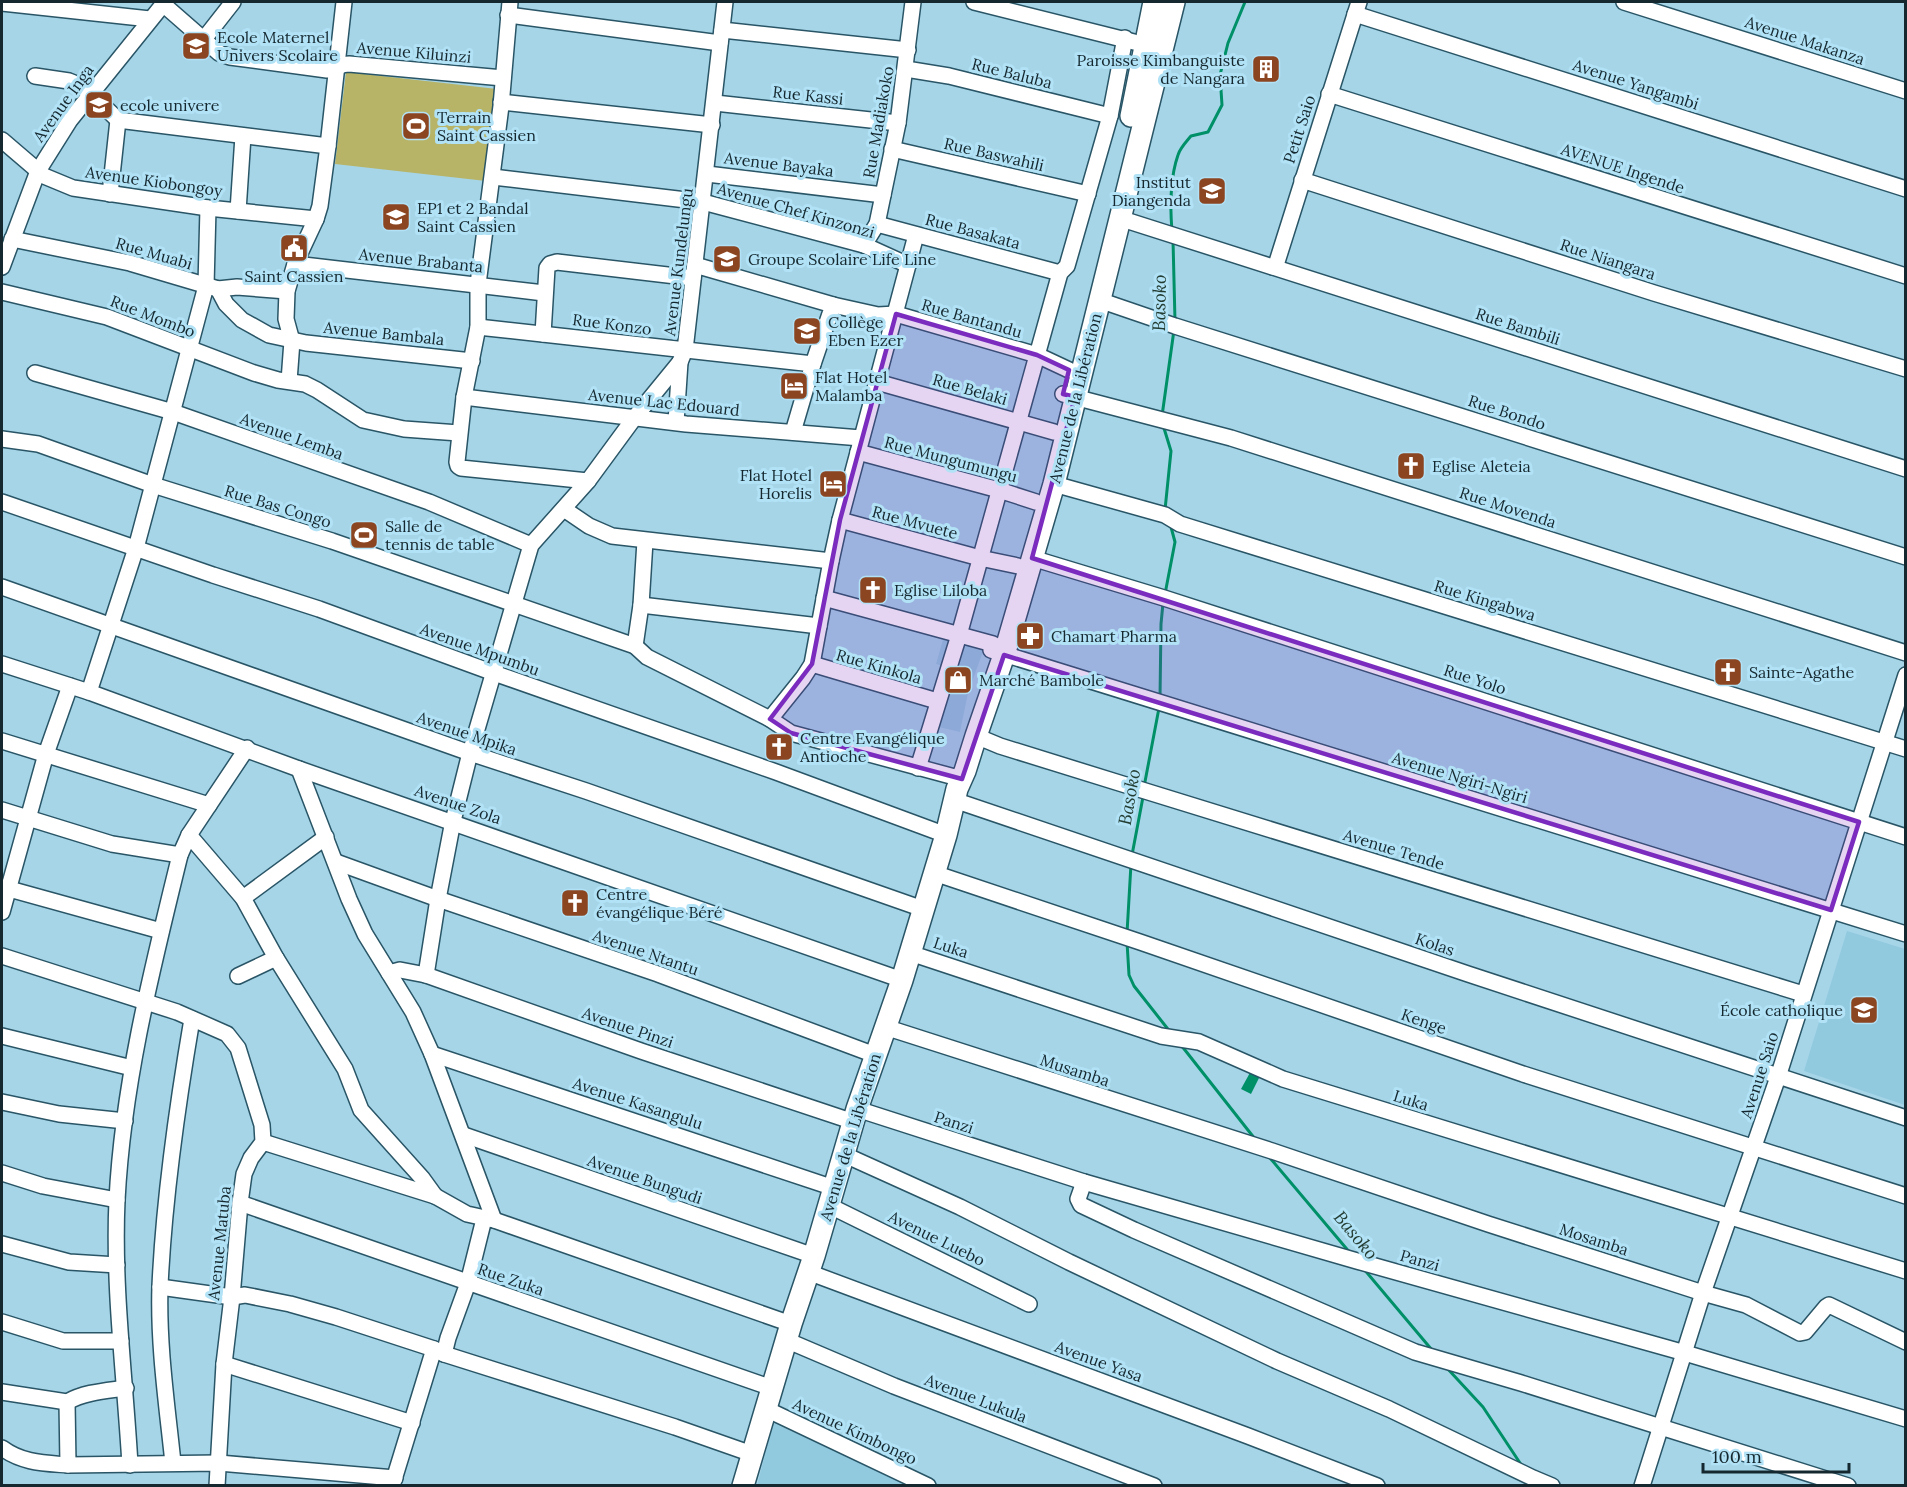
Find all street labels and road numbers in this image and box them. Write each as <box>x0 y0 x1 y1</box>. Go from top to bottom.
street label: Avenue Makanza <box>1742 11 1867 69</box>
street label: Avenue Kiluinzi <box>355 37 472 67</box>
street label: Rue Baluba <box>970 53 1054 93</box>
street label: Avenue Yangambi <box>1570 54 1701 114</box>
street label: Avenue Inga <box>28 60 98 146</box>
street label: Rue Madiakoko <box>858 64 898 180</box>
street label: Rue Kassi <box>772 81 844 109</box>
street label: Petit Saio <box>1279 92 1319 166</box>
street label: Rue Baswahili <box>942 133 1046 175</box>
street label: AVENUE Ingende <box>1558 138 1688 197</box>
street label: Avenue Bayaka <box>722 147 835 181</box>
street label: Avenue Kiobongoy <box>83 161 224 201</box>
street label: Avenue Chef Kinzonzi <box>714 178 877 242</box>
street label: Avenue Kundelungu <box>659 186 697 338</box>
street label: Rue Basakata <box>923 209 1023 253</box>
street label: Rue Muabi <box>113 233 195 273</box>
street label: Rue Niangara <box>1558 234 1658 284</box>
street label: Avenue Brabanta <box>357 243 484 276</box>
street label: Rue Mombo <box>108 291 198 341</box>
street label: Rue Bantandu <box>919 294 1025 342</box>
street label: Rue Bambili <box>1473 303 1563 349</box>
street label: Rue Konzo <box>571 309 653 339</box>
street label: Avenue de la Libération <box>1044 311 1106 486</box>
street label: Avenue Bambala <box>322 317 445 349</box>
street label: Rue Belaki <box>930 369 1010 409</box>
street label: Avenue Lac Edouard <box>586 384 741 420</box>
street label: Rue Bondo <box>1466 390 1548 434</box>
street label: Avenue Lemba <box>237 408 346 464</box>
street label: Rue Mungumungu <box>882 432 1020 486</box>
street label: Rue Bas Congo <box>222 480 334 532</box>
street label: Rue Movenda <box>1457 482 1559 532</box>
street label: Rue Mvuete <box>870 501 960 543</box>
street label: Rue Kingabwa <box>1432 575 1538 625</box>
street label: Avenue Mpumbu <box>417 618 543 680</box>
street label: Rue Kinkola <box>834 644 924 688</box>
street label: Rue Yolo <box>1441 660 1509 698</box>
street label: Avenue Mpika <box>414 706 519 759</box>
street label: Avenue Ngiri-Ngiri <box>1389 747 1530 807</box>
street label: Avenue Zola <box>411 780 504 828</box>
street label: Avenue Tende <box>1340 824 1447 874</box>
street label: Avenue Ntantu <box>590 924 702 980</box>
street label: Kolas <box>1413 928 1457 960</box>
street label: Luka <box>931 932 971 962</box>
street label: Avenue Pinzi <box>579 1002 676 1052</box>
street label: Kenge <box>1399 1004 1450 1038</box>
street label: Avenue Saio <box>1735 1029 1782 1122</box>
street label: Musamba <box>1038 1049 1112 1091</box>
street label: Avenue de la Libération <box>815 1050 885 1224</box>
street label: Avenue Kasangulu <box>570 1072 706 1134</box>
street label: Luka <box>1391 1085 1431 1115</box>
street label: Panzi <box>932 1106 976 1138</box>
street label: Avenue Bungudi <box>584 1150 705 1208</box>
street label: Avenue Matuba <box>203 1185 235 1302</box>
street label: Avenue Luebo <box>885 1206 988 1270</box>
street label: Mosamba <box>1557 1218 1631 1260</box>
street label: Panzi <box>1398 1245 1442 1275</box>
street label: Rue Zuka <box>475 1258 547 1300</box>
street label: Avenue Yasa <box>1052 1336 1146 1386</box>
street label: Avenue Lukula <box>921 1369 1030 1427</box>
street label: Avenue Kimbongo <box>789 1393 920 1469</box>

